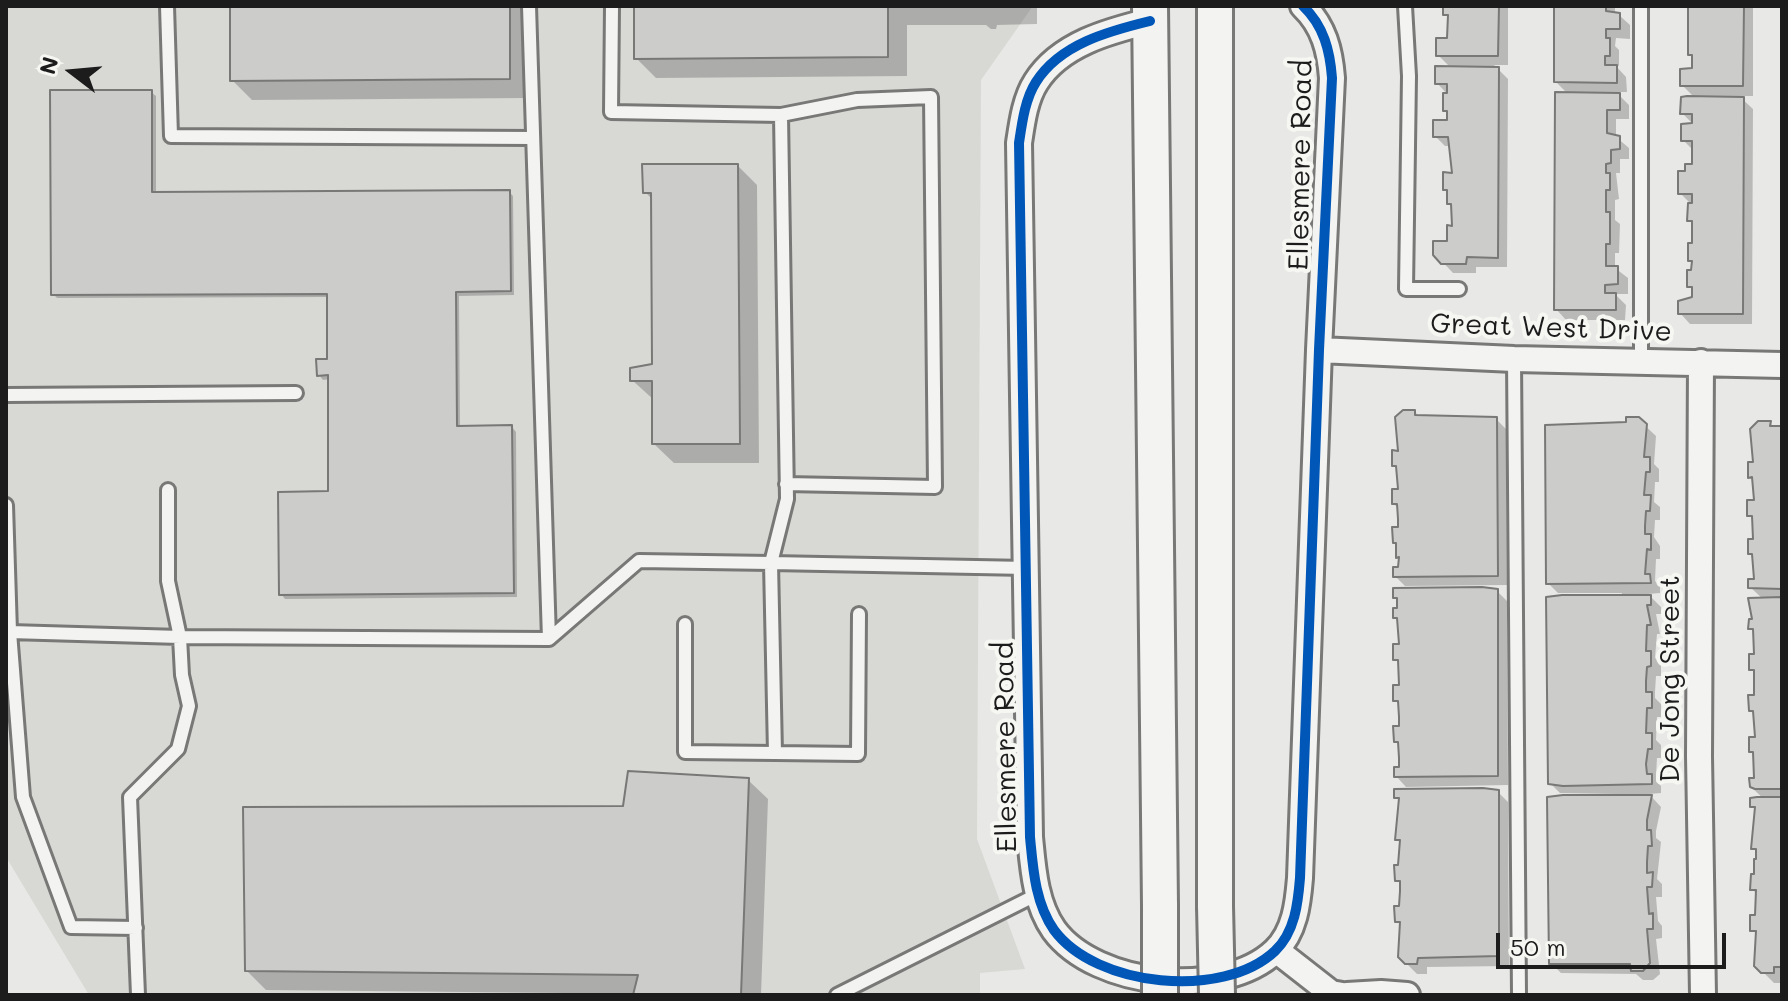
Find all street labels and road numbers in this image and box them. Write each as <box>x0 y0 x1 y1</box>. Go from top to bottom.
street label: Ellesmere Road <box>1282 59 1320 271</box>
street label: Great West Drive <box>1430 307 1672 349</box>
street label: De Jong Street <box>1653 575 1687 783</box>
street label: Ellesmere Road <box>987 641 1025 853</box>

